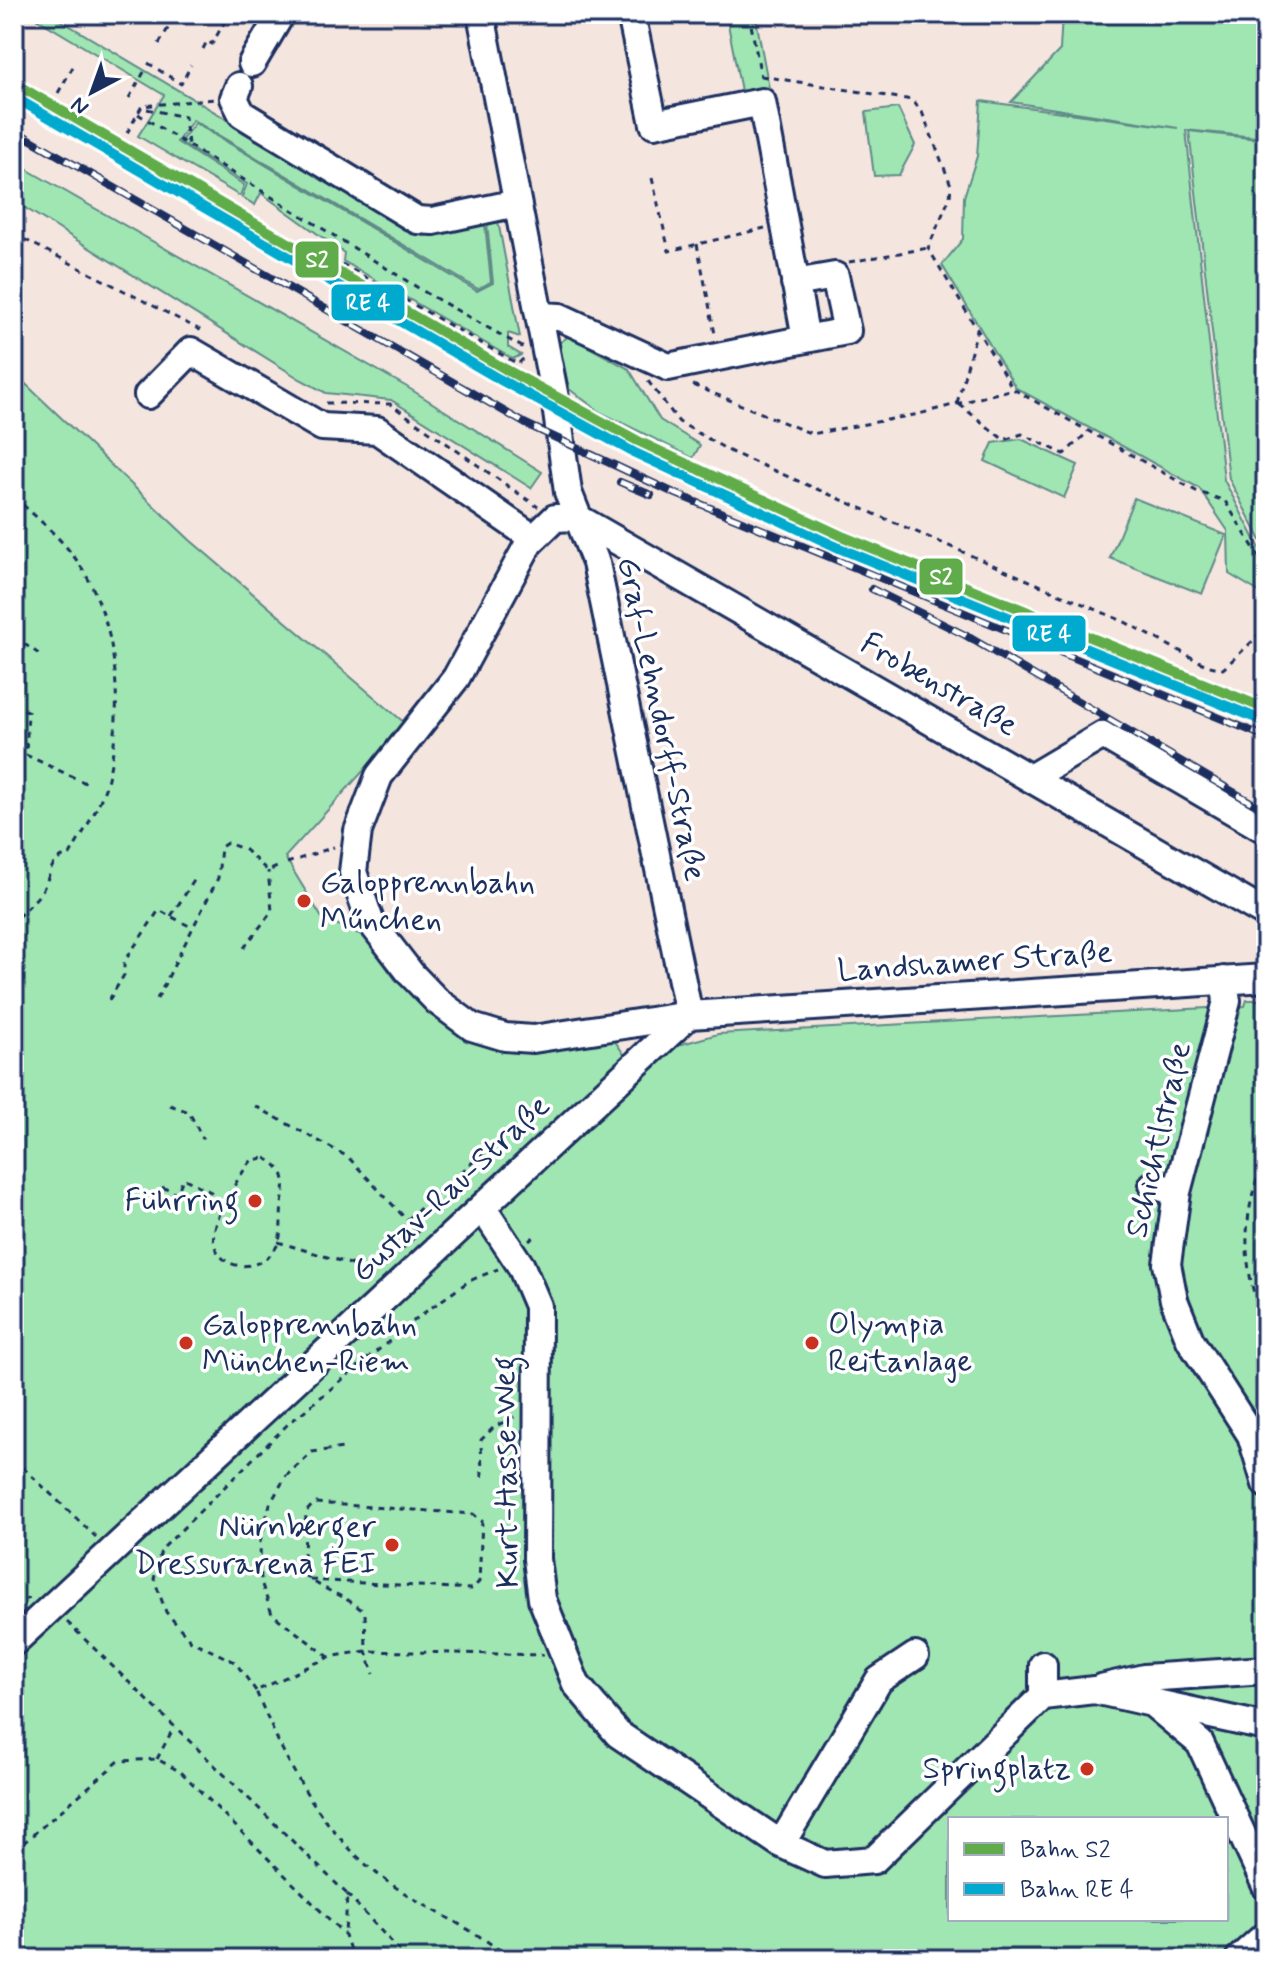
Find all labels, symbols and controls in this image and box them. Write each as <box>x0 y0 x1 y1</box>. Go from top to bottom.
north arrow <box>52 52 132 132</box>
text: N <box>65 90 95 121</box>
line badge: S2 <box>294 240 340 279</box>
text: S2 <box>306 247 329 275</box>
line badge: RE 4 <box>330 283 406 322</box>
text: RE 4 <box>346 290 390 318</box>
street label: Graf-Lehndorff-Straße <box>606 553 716 885</box>
line badge: S2 <box>918 557 964 596</box>
text: S2 <box>930 564 953 592</box>
line badge: RE 4 <box>1011 614 1087 653</box>
text: RE 4 <box>1027 621 1071 649</box>
street label: Frobenstraße <box>853 623 1025 747</box>
place label: Galopprennbahn Műnchen <box>320 862 535 941</box>
marker: Galopprennbahn Műnchen <box>295 892 313 910</box>
street label: Landshamer Straße <box>836 931 1114 993</box>
street label: Schichtlstraße <box>1116 1038 1202 1242</box>
street label: Gustav-Rau-Straße <box>342 1086 560 1292</box>
place label: Führring <box>125 1180 239 1225</box>
marker: Führring <box>246 1192 264 1210</box>
place label: Galopprennbahn München-Riem <box>202 1304 417 1383</box>
place label: Olympia Reitanlage <box>828 1304 972 1383</box>
marker: Galopprennbahn München-Riem <box>177 1334 195 1352</box>
marker: Olympia Reitanlage <box>803 1334 821 1352</box>
street label: Kurt-Hasse-Weg <box>484 1356 533 1588</box>
place label: Nürnberger Dressurarena FEI <box>134 1506 376 1585</box>
marker: Nürnberger Dressurarena FEI <box>383 1536 401 1554</box>
place label: Springplatz <box>922 1748 1071 1793</box>
marker: Springplatz <box>1078 1760 1096 1778</box>
legend <box>948 1817 1228 1921</box>
text: Bahn S2 <box>1020 1835 1111 1866</box>
text: Bahn RE 4 <box>1020 1875 1134 1906</box>

